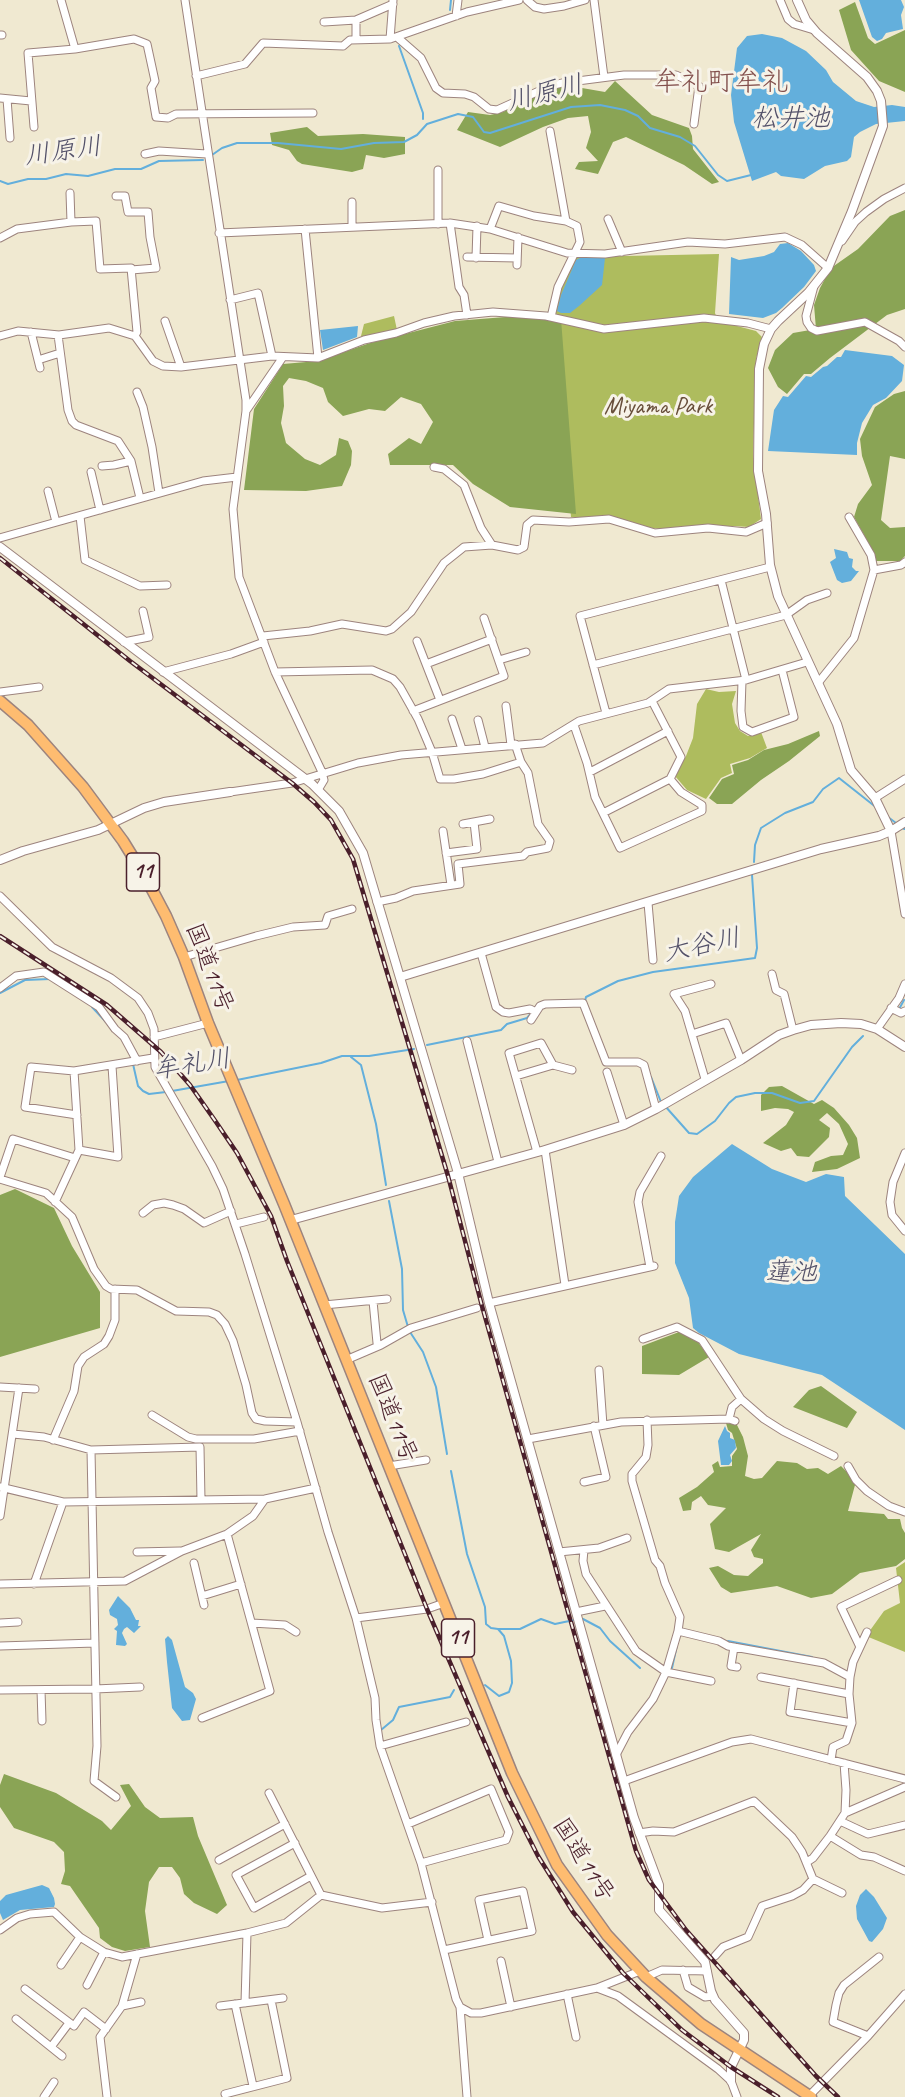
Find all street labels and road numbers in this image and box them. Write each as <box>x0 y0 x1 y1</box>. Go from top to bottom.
road number: 11 <box>126 853 160 891</box>
street label: 国道11号 <box>179 919 239 1017</box>
street label: 国道11号 <box>361 1369 423 1467</box>
road number: 11 <box>442 1619 474 1657</box>
street label: 国道11号 <box>546 1813 620 1907</box>

